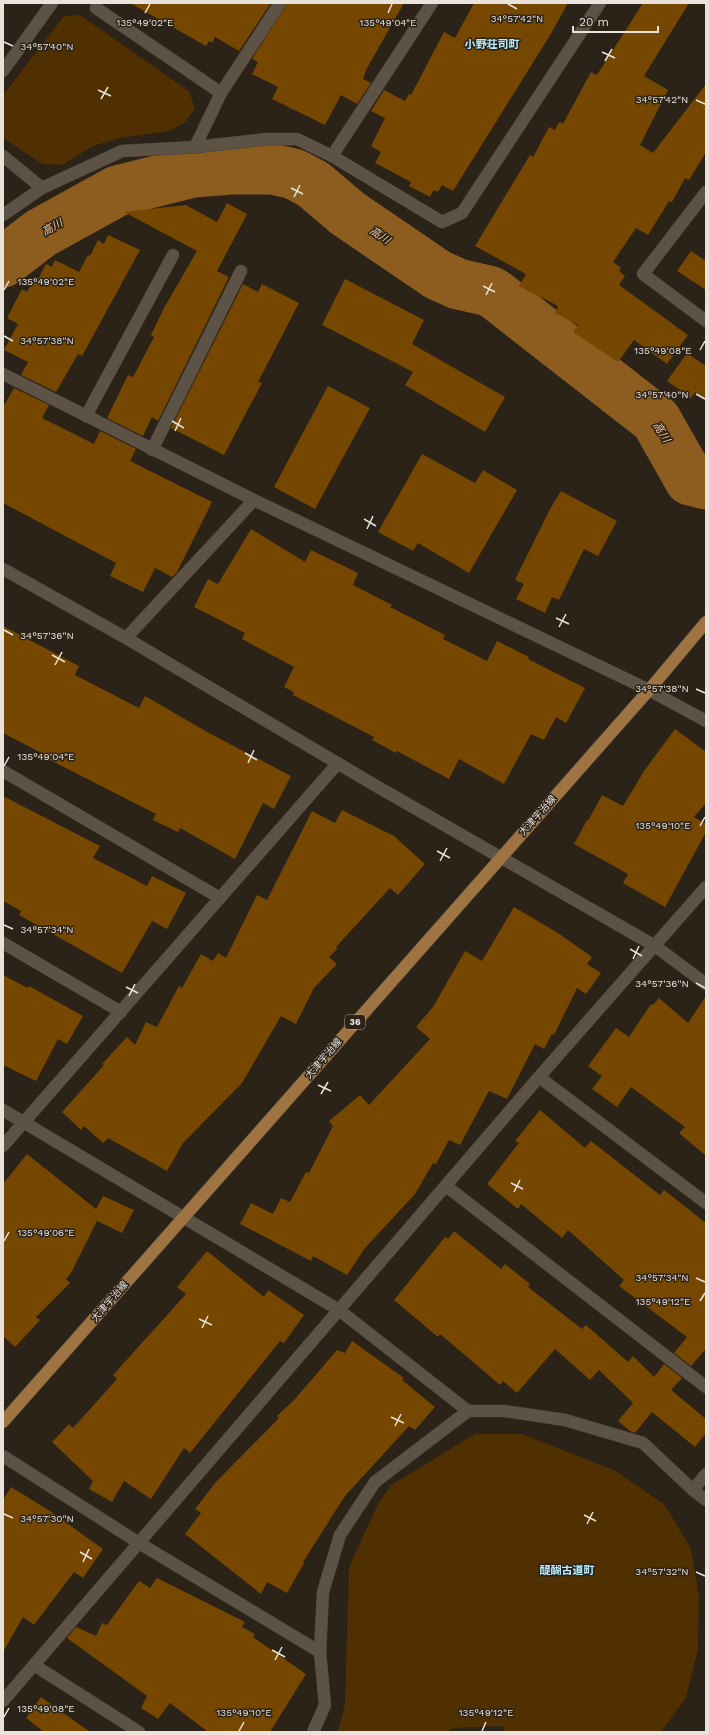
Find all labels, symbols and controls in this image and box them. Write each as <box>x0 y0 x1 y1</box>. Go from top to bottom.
scale bar <box>573 8 658 34</box>
text: 34°57'42"N <box>491 13 543 24</box>
text: 20 m <box>579 15 609 29</box>
text: 135°49'02"E <box>117 17 173 28</box>
text: 135°49'04"E <box>360 17 416 28</box>
district label: 小野荘司町 <box>465 38 520 51</box>
text: 34°57'40"N <box>20 41 74 52</box>
text: 34°57'42"N <box>636 94 688 105</box>
water label: 高川 <box>39 216 66 239</box>
water label: 高川 <box>367 224 393 248</box>
text: 135°49'02"E <box>18 276 74 287</box>
text: 34°57'38"N <box>20 335 74 346</box>
text: 135°49'08"E <box>634 345 692 356</box>
text: 34°57'40"N <box>635 389 689 400</box>
water label: 高川 <box>650 419 673 446</box>
text: 34°57'36"N <box>20 630 74 641</box>
text: 34°57'38"N <box>635 683 689 694</box>
text: 135°49'04"E <box>18 751 74 762</box>
street label: 大津宇治線 <box>517 793 558 838</box>
text: 135°49'10"E <box>635 820 691 831</box>
text: 34°57'34"N <box>20 924 74 935</box>
text: 34°57'36"N <box>635 978 689 989</box>
road number: 36 <box>345 1015 365 1029</box>
street label: 大津宇治線 <box>303 1036 344 1081</box>
text: 135°49'06"E <box>17 1227 75 1238</box>
text: 34°57'34"N <box>635 1272 689 1283</box>
street label: 大津宇治線 <box>89 1279 130 1324</box>
text: 135°49'12"E <box>636 1296 690 1307</box>
text: 34°57'30"N <box>20 1513 74 1524</box>
district label: 醍醐古道町 <box>540 1564 595 1577</box>
text: 34°57'32"N <box>635 1566 689 1577</box>
text: 135°49'08"E <box>17 1703 75 1714</box>
text: 135°49'10"E <box>216 1707 272 1718</box>
text: 135°49'12"E <box>459 1707 513 1718</box>

